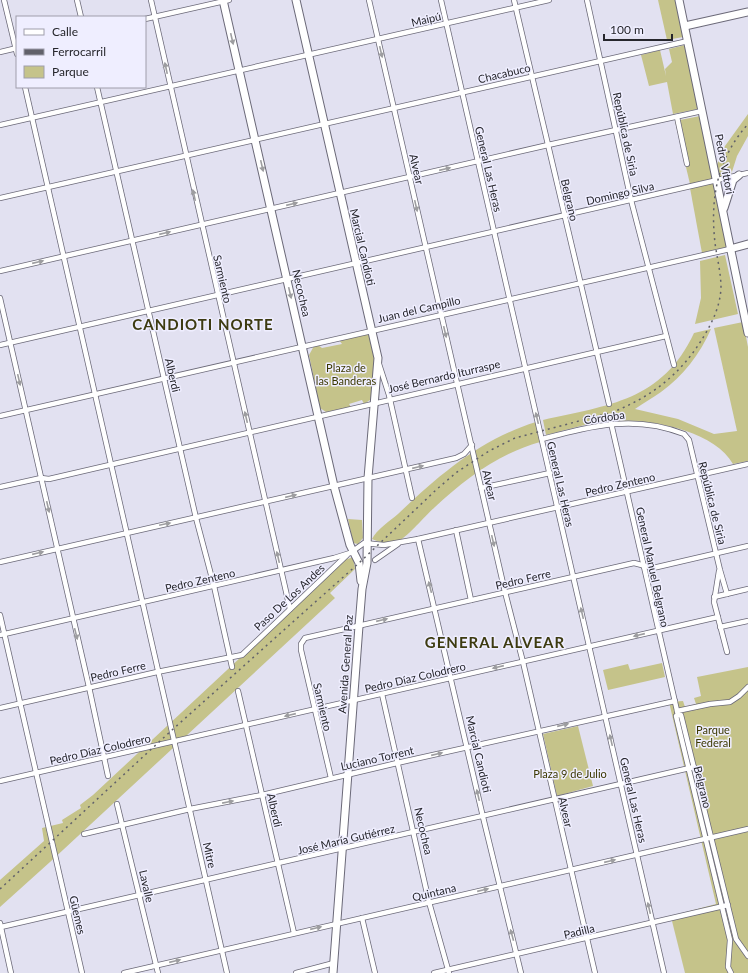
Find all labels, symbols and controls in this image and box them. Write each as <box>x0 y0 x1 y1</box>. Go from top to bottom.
street label: Maipú <box>410 9 442 29</box>
legend <box>16 16 146 88</box>
scale bar <box>604 16 672 42</box>
text: 100 m <box>610 22 644 37</box>
text: Calle <box>52 24 78 39</box>
one-way arrow <box>230 33 236 45</box>
text: Ferrocarril <box>52 44 106 59</box>
one-way arrow <box>379 45 385 58</box>
street label: Chacabuco <box>477 61 531 85</box>
one-way arrow <box>162 62 168 74</box>
text: Parque <box>52 64 89 79</box>
street label: República de Siria <box>611 91 641 177</box>
street label: General Las Heras <box>473 125 505 213</box>
street label: Pedro Vittori <box>713 133 737 196</box>
street label: Alvear <box>407 153 427 185</box>
one-way arrow <box>259 160 265 172</box>
one-way arrow <box>439 165 452 171</box>
street label: Belgrano <box>559 178 581 222</box>
street label: Domingo Silva <box>585 179 655 207</box>
one-way arrow <box>191 189 197 201</box>
one-way arrow <box>414 200 420 212</box>
one-way arrow <box>285 201 298 207</box>
street label: Marcial Candioti <box>348 207 378 287</box>
one-way arrow <box>159 230 171 236</box>
street label: Sarmiento <box>211 254 235 304</box>
one-way arrow <box>32 259 44 265</box>
street label: Necochea <box>290 268 314 318</box>
one-way arrow <box>288 287 294 299</box>
street label: Juan del Campillo <box>376 293 462 325</box>
district label: CANDIOTI NORTE <box>132 315 274 333</box>
one-way arrow <box>443 326 449 339</box>
street label: Alberdi <box>163 357 183 394</box>
street label: José Bernardo Iturraspe <box>387 357 501 395</box>
park label: Plaza de las Banderas <box>316 361 376 387</box>
one-way arrow <box>16 374 22 387</box>
street label: Córdoba <box>583 408 625 426</box>
one-way arrow <box>242 411 248 423</box>
one-way arrow <box>534 412 540 424</box>
street label: General Las Heras <box>545 440 577 528</box>
street label: República de Siria <box>696 460 730 546</box>
one-way arrow <box>412 463 424 469</box>
street label: Alvear <box>480 469 500 501</box>
street label: Pedro Zenteno <box>584 470 656 498</box>
one-way arrow <box>285 492 298 498</box>
one-way arrow <box>45 501 51 513</box>
street label: General Manuel Belgrano <box>634 506 672 628</box>
one-way arrow <box>159 521 171 527</box>
one-way arrow <box>491 535 497 547</box>
one-way arrow <box>32 550 44 556</box>
one-way arrow <box>275 551 281 564</box>
street label: Paso De Los Andes <box>251 561 327 633</box>
street label: Pedro Zenteno <box>164 566 236 594</box>
street label: Pedro Ferre <box>494 566 552 592</box>
one-way arrow <box>427 580 433 593</box>
one-way arrow <box>578 607 584 620</box>
street label: Avenida General Paz <box>335 614 355 714</box>
one-way arrow <box>375 617 388 623</box>
one-way arrow <box>73 628 79 640</box>
one-way arrow <box>633 632 645 638</box>
district label: GENERAL ALVEAR <box>425 633 565 651</box>
street label: Pedro Ferre <box>89 658 147 684</box>
street label: Pedro Díaz Colodrero <box>363 659 467 695</box>
one-way arrow <box>492 665 505 671</box>
street label: Sarmiento <box>311 682 335 732</box>
one-way arrow <box>284 712 296 718</box>
street label: Marcial Candioti <box>464 714 494 794</box>
one-way arrow <box>557 722 570 728</box>
park label: Parque Federal <box>695 723 731 749</box>
street label: Pedro Díaz Colodrero <box>48 731 152 767</box>
one-way arrow <box>607 734 613 746</box>
street label: Luciano Torrent <box>339 743 415 773</box>
one-way arrow <box>431 751 443 757</box>
street label: General Las Heras <box>618 756 650 844</box>
street label: Belgrano <box>692 765 714 809</box>
park label: Plaza 9 de Julio <box>533 767 607 780</box>
one-way arrow <box>474 789 480 801</box>
street label: Alberdi <box>265 792 285 829</box>
street label: Alvear <box>556 796 576 828</box>
one-way arrow <box>222 798 234 804</box>
street label: Necochea <box>412 806 436 856</box>
street label: José María Gutiérrez <box>296 821 396 857</box>
street label: Mitre <box>201 841 219 869</box>
one-way arrow <box>604 857 616 863</box>
street label: Lavalle <box>137 868 157 904</box>
street label: Quintana <box>411 881 457 903</box>
one-way arrow <box>477 886 489 892</box>
street label: Güemes <box>67 894 89 936</box>
one-way arrow <box>646 902 652 914</box>
street label: Padilla <box>562 921 596 941</box>
one-way arrow <box>309 925 322 931</box>
one-way arrow <box>509 929 515 941</box>
one-way arrow <box>170 958 182 964</box>

